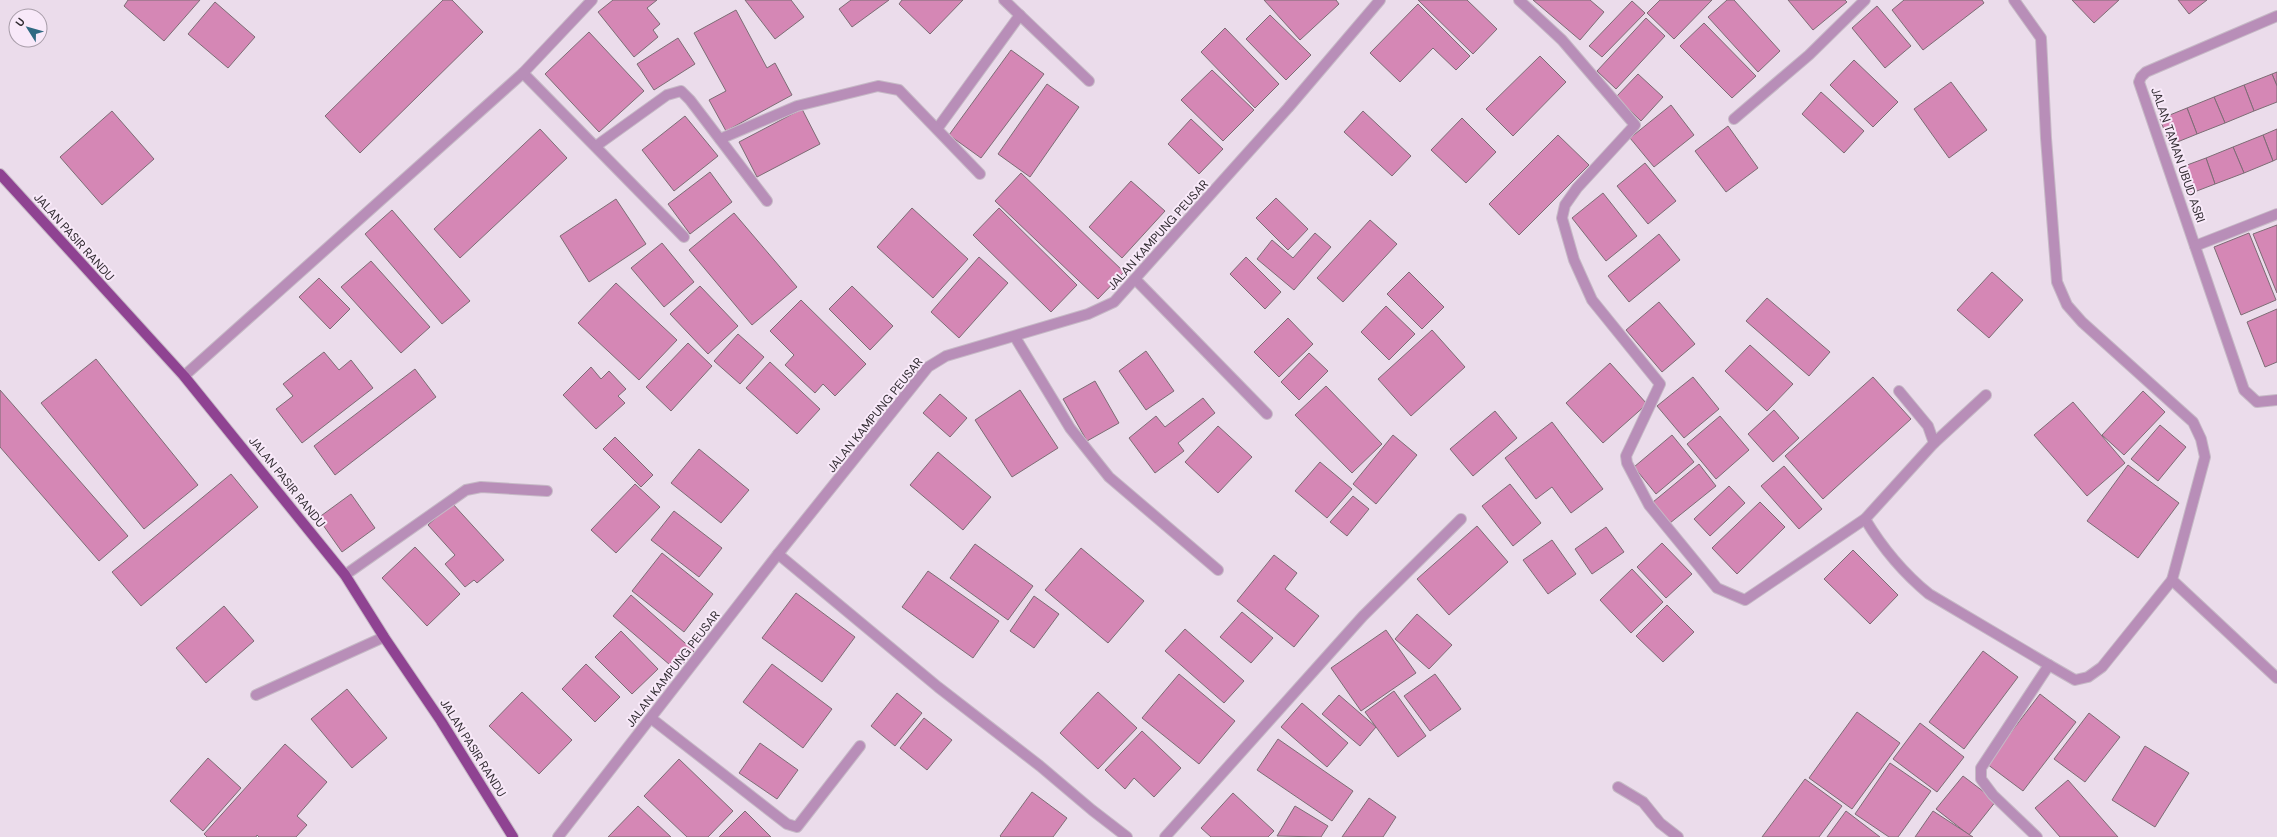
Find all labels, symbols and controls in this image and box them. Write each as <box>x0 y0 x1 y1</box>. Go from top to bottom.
north arrow <box>8 8 48 48</box>
text: U <box>12 15 28 29</box>
street label: JALAN TAMAN UBUD ASRI <box>2147 85 2209 225</box>
street label: JALAN KAMPUNG PEUSAR <box>1104 176 1212 294</box>
street label: JALAN PASIR RANDU <box>30 190 118 284</box>
street label: JALAN KAMPUNG PEUSAR <box>824 354 926 476</box>
street label: JALAN PASIR RANDU <box>245 433 329 531</box>
street label: JALAN KAMPUNG PEUSAR <box>623 608 723 730</box>
street label: JALAN PASIR RANDU <box>436 696 510 800</box>

